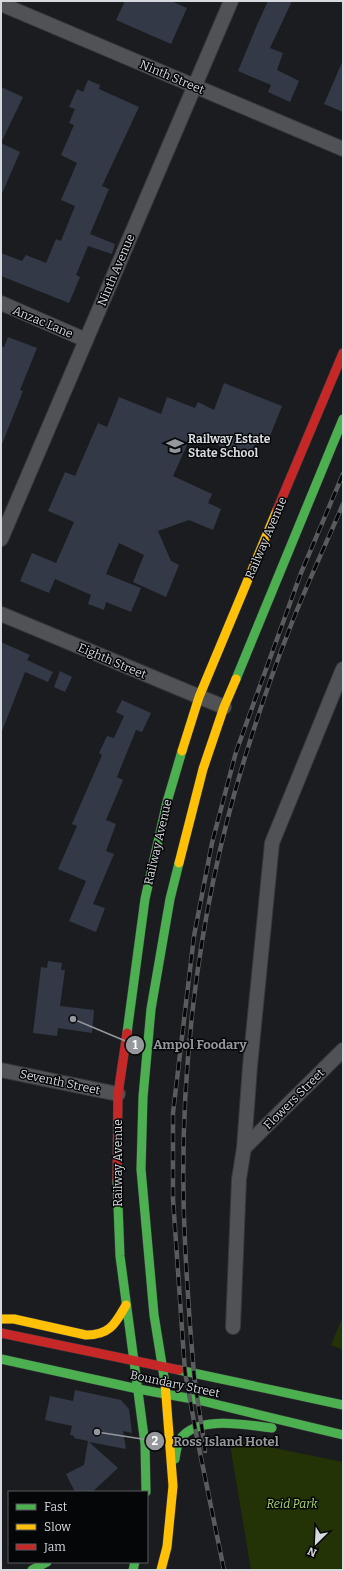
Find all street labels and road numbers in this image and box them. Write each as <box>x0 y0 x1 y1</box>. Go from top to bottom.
street label: Ninth Street <box>138 57 207 97</box>
street label: Ninth Avenue <box>95 232 137 308</box>
street label: Anzac Lane <box>11 303 75 341</box>
street label: Railway Avenue <box>242 495 290 581</box>
street label: Eighth Street <box>76 640 149 682</box>
street label: Railway Avenue <box>141 798 175 886</box>
street label: Flowers Street <box>261 1065 328 1132</box>
street label: Seventh Street <box>19 1067 102 1097</box>
street label: Railway Avenue <box>111 1119 125 1207</box>
street label: Boundary Street <box>129 1368 222 1400</box>

